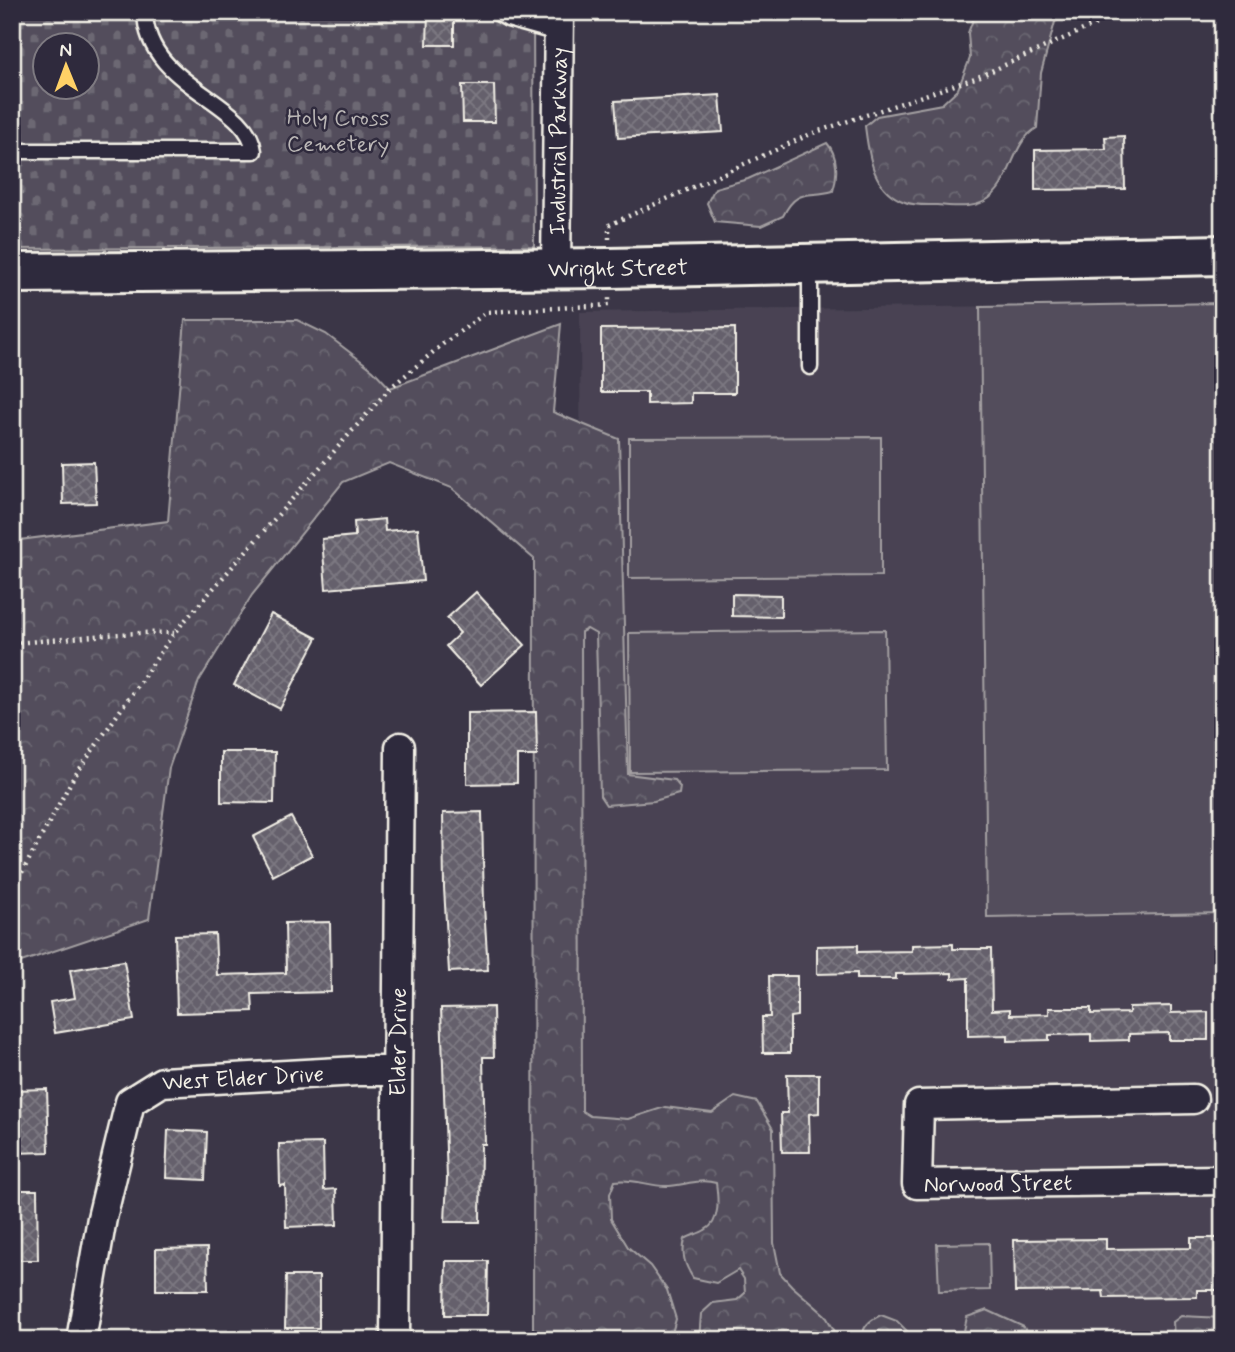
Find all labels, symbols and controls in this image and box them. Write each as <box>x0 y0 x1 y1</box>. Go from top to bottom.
north arrow <box>32 32 102 102</box>
text: N <box>59 38 72 63</box>
street label: Industrial Parkway <box>543 47 576 235</box>
park label: Holy Cross Cemetery <box>287 104 389 160</box>
street label: Wright Street <box>548 253 689 287</box>
street label: Elder Drive <box>384 988 415 1096</box>
street label: West Elder Drive <box>161 1060 325 1099</box>
street label: Norwood Street <box>923 1169 1072 1201</box>

